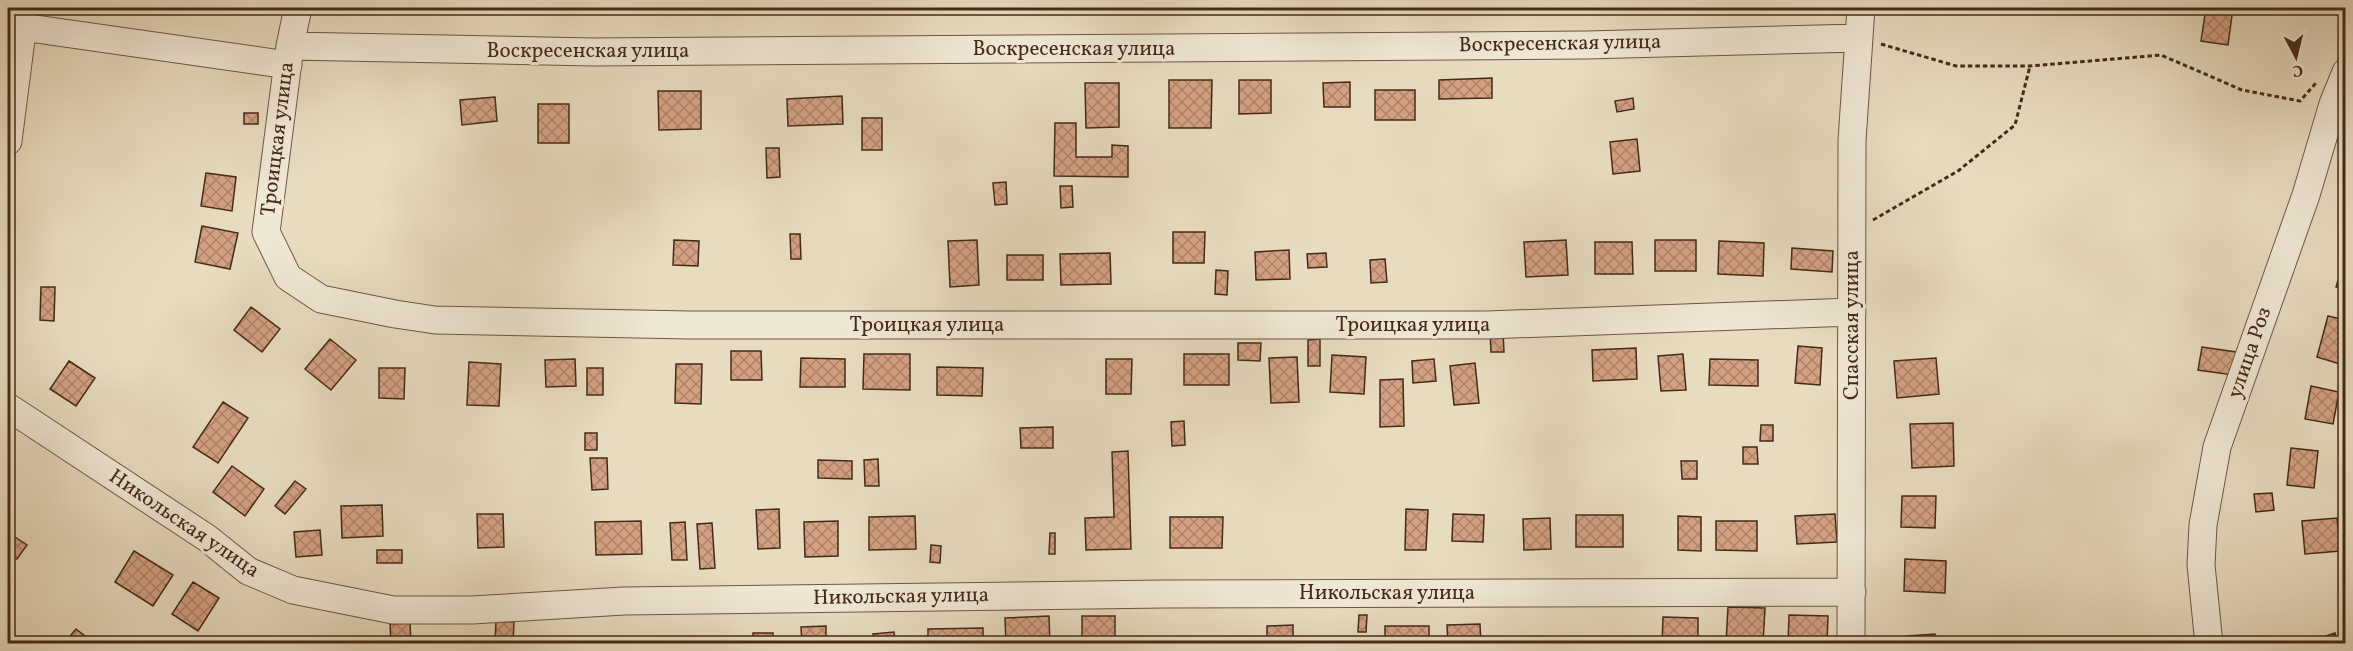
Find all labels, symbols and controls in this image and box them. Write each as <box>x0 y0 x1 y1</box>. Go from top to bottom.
north arrow <box>2266 27 2326 87</box>
street label: Воскресенская улица <box>1458 28 1662 60</box>
street label: Воскресенская улица <box>973 35 1175 64</box>
street label: Воскресенская улица <box>487 37 689 66</box>
text: С <box>2291 58 2304 81</box>
street label: Троицкая улица <box>254 60 302 218</box>
street label: Спасская улица <box>1838 250 1867 400</box>
street label: улица Роз <box>2221 304 2279 402</box>
street label: Троицкая улица <box>849 311 1005 340</box>
street label: Троицкая улица <box>1335 311 1491 340</box>
street label: Никольская улица <box>103 463 265 585</box>
street label: Никольская улица <box>1299 579 1475 608</box>
street label: Никольская улица <box>813 581 989 613</box>

